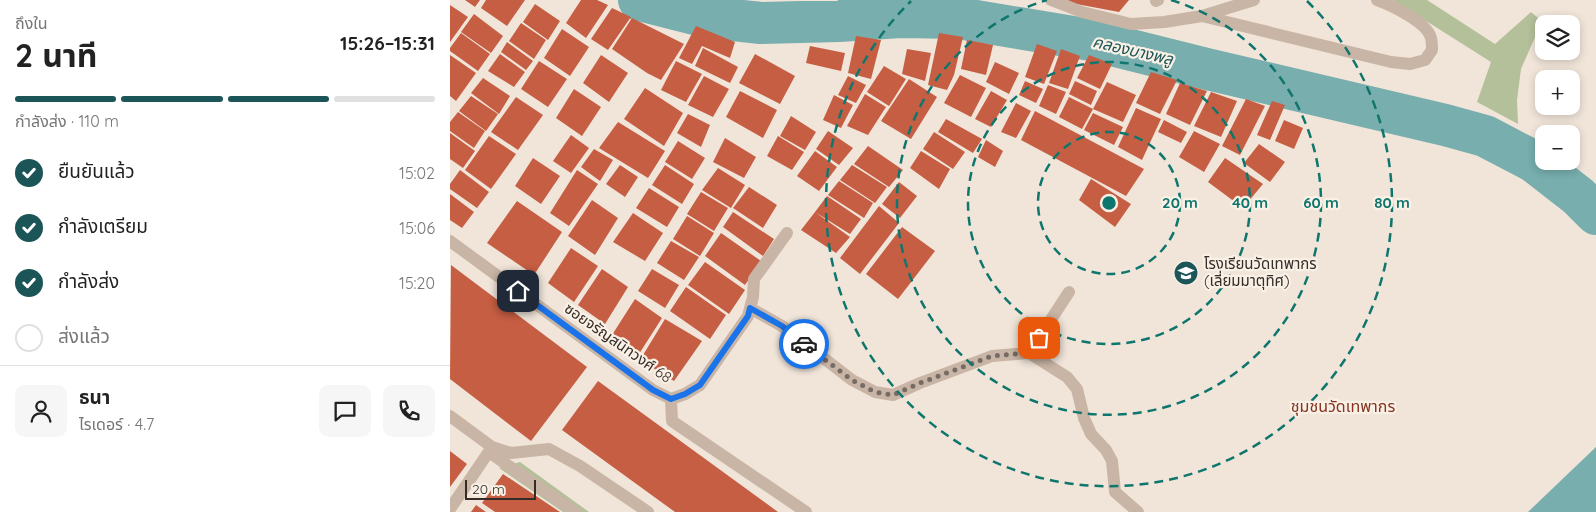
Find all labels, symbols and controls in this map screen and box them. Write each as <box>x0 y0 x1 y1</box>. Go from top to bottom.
text: ถึงใน <box>15 13 48 33</box>
map controls <box>1535 15 1580 170</box>
button: layers <box>1535 15 1580 60</box>
text: 15:26–15:31 <box>340 31 435 55</box>
water label: คลองบางพลู <box>1091 31 1176 70</box>
text: 2 นาที <box>15 35 97 75</box>
button: + <box>1535 70 1580 115</box>
text: กำลังส่ง · 110 m <box>15 111 119 131</box>
button: − <box>1535 125 1580 170</box>
icon: check <box>15 159 43 187</box>
text: ยืนยันแล้ว <box>58 159 135 183</box>
text: 15:02 <box>399 163 435 183</box>
text: 20 m <box>1162 193 1198 212</box>
text: 40 m <box>1232 193 1268 212</box>
text: 60 m <box>1303 193 1339 212</box>
text: 80 m <box>1374 193 1410 212</box>
centre of rings <box>1100 194 1118 212</box>
icon: check <box>15 214 43 242</box>
text: กำลังเตรียม <box>58 214 148 238</box>
text: 15:06 <box>399 218 435 238</box>
place label: โรงเรียนวัดเทพากร (เลี่ยมมาตุทิศ) <box>1204 254 1317 290</box>
school or university icon: โรงเรียนวัดเทพากร (เลี่ยมมาตุทิศ) <box>1173 260 1199 286</box>
icon: check <box>15 269 43 297</box>
text: กำลังส่ง <box>58 269 119 293</box>
pin <box>497 270 539 312</box>
text: 15:20 <box>399 273 435 293</box>
icon: home <box>504 277 532 305</box>
street label: ซอยจรัญสนิทวงศ์ 68 <box>561 298 676 387</box>
pin <box>1018 317 1060 359</box>
courier <box>779 319 829 369</box>
text: ส่งแล้ว <box>58 324 110 348</box>
icon: bag <box>1025 324 1053 352</box>
icon: car <box>790 330 818 358</box>
button: person <box>15 385 67 437</box>
text: ธนา <box>79 385 110 409</box>
button: chat <box>319 385 371 437</box>
button: phone <box>383 385 435 437</box>
district label: ชุมชนวัดเทพากร <box>1291 396 1395 416</box>
text: ไรเดอร์ · 4.7 <box>79 414 154 434</box>
scale bar <box>465 477 536 500</box>
text: 20 m <box>472 480 505 498</box>

